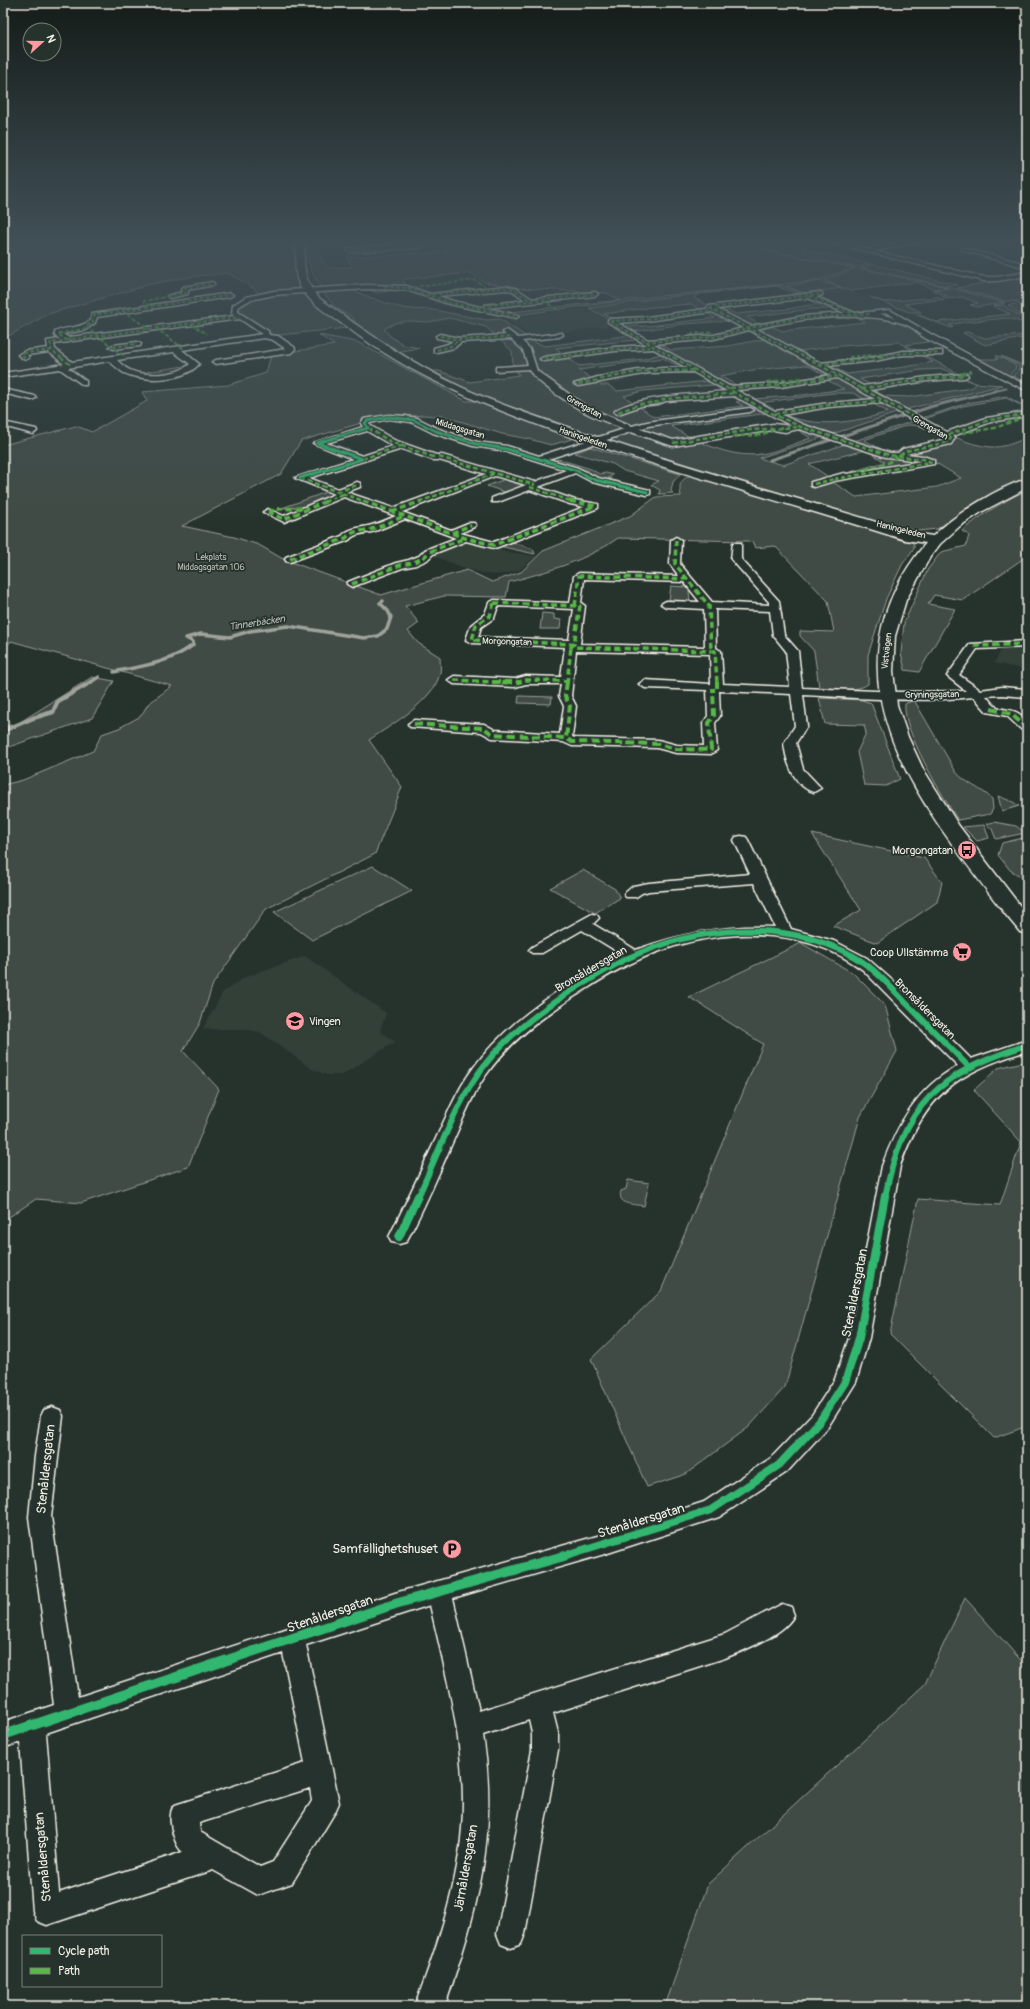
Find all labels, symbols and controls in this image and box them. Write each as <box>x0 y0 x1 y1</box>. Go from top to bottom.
north arrow <box>22 22 62 62</box>
text: N <box>43 33 58 45</box>
street label: Grengatan <box>564 393 604 421</box>
street label: Grengatan <box>910 413 950 443</box>
street label: Middagsgatan <box>434 416 486 442</box>
street label: Haningeleden <box>557 425 609 451</box>
street label: Haningeleden <box>875 519 927 541</box>
park label: Lekplats Middagsgatan 106 <box>177 552 245 573</box>
water label: Tinnerbäcken <box>228 612 287 633</box>
street label: Vistvägen <box>880 632 894 670</box>
street label: Morgongatan <box>482 636 532 648</box>
street label: Gryningsgatan <box>905 689 959 701</box>
bus stop icon: Morgongatan <box>956 839 978 861</box>
place label: Morgongatan <box>892 844 953 857</box>
supermarket icon: Coop Ullstämma <box>951 941 973 963</box>
street label: Bronsåldersgatan <box>553 943 629 995</box>
place label: Coop Ullstämma <box>870 946 948 959</box>
street label: Bronsåldersgatan <box>892 976 958 1042</box>
school or university icon: Vingen <box>284 1010 306 1032</box>
place label: Vingen <box>309 1015 341 1028</box>
street label: Stenåldersgatan <box>839 1247 871 1339</box>
street label: Stenåldersgatan <box>33 1423 59 1515</box>
street label: Stenåldersgatan <box>596 1500 686 1542</box>
parking icon: Samfällighetshuset <box>441 1538 463 1560</box>
place label: Samfällighetshuset <box>333 1541 439 1557</box>
street label: Stenåldersgatan <box>285 1592 375 1636</box>
street label: Stenåldersgatan <box>31 1811 55 1903</box>
street label: Järnåldersgatan <box>450 1823 482 1913</box>
legend <box>22 1935 162 1987</box>
text: Cycle path <box>58 1944 110 1959</box>
text: Path <box>58 1964 80 1979</box>

